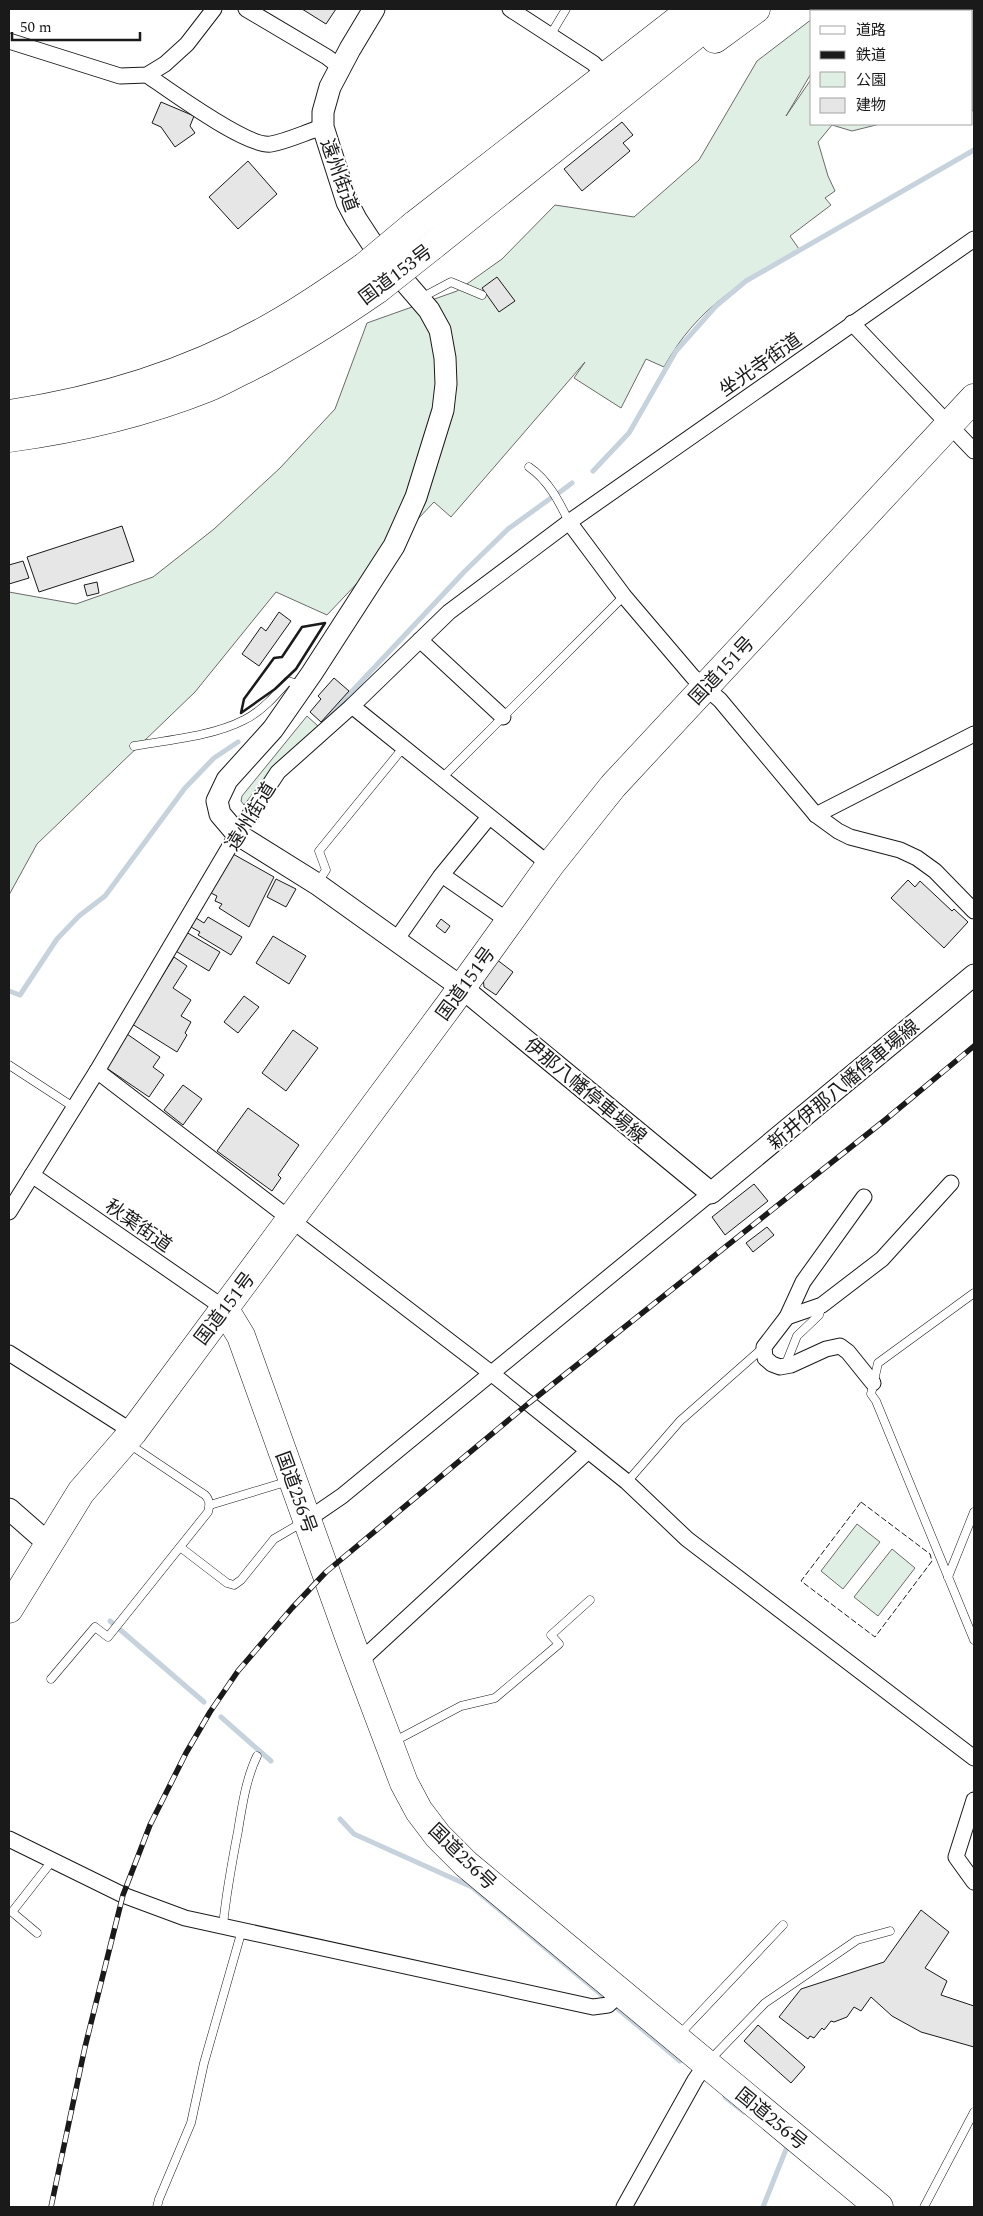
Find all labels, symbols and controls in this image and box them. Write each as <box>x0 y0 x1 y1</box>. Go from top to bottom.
scale bar <box>12 10 140 42</box>
legend <box>810 10 973 125</box>
text: 50 m <box>20 16 52 39</box>
text: 道路 <box>856 19 886 42</box>
text: 鉄道 <box>856 44 886 67</box>
text: 公園 <box>856 69 886 92</box>
text: 建物 <box>856 94 886 117</box>
street label: 遠州街道 <box>312 135 365 216</box>
street label: 国道153号 <box>353 238 439 313</box>
street label: 坐光寺街道 <box>714 326 808 404</box>
street label: 国道151号 <box>682 630 762 712</box>
street label: 遠州街道 <box>219 777 284 857</box>
street label: 国道151号 <box>429 941 503 1027</box>
street label: 新井伊那八幡停車場線 <box>762 1013 926 1157</box>
street label: 伊那八幡停車場線 <box>517 1031 653 1151</box>
street label: 秋葉街道 <box>99 1193 178 1260</box>
street label: 国道151号 <box>188 1266 263 1352</box>
street label: 国道256号 <box>267 1447 324 1538</box>
street label: 国道256号 <box>421 1817 503 1897</box>
street label: 国道256号 <box>729 2081 813 2157</box>

